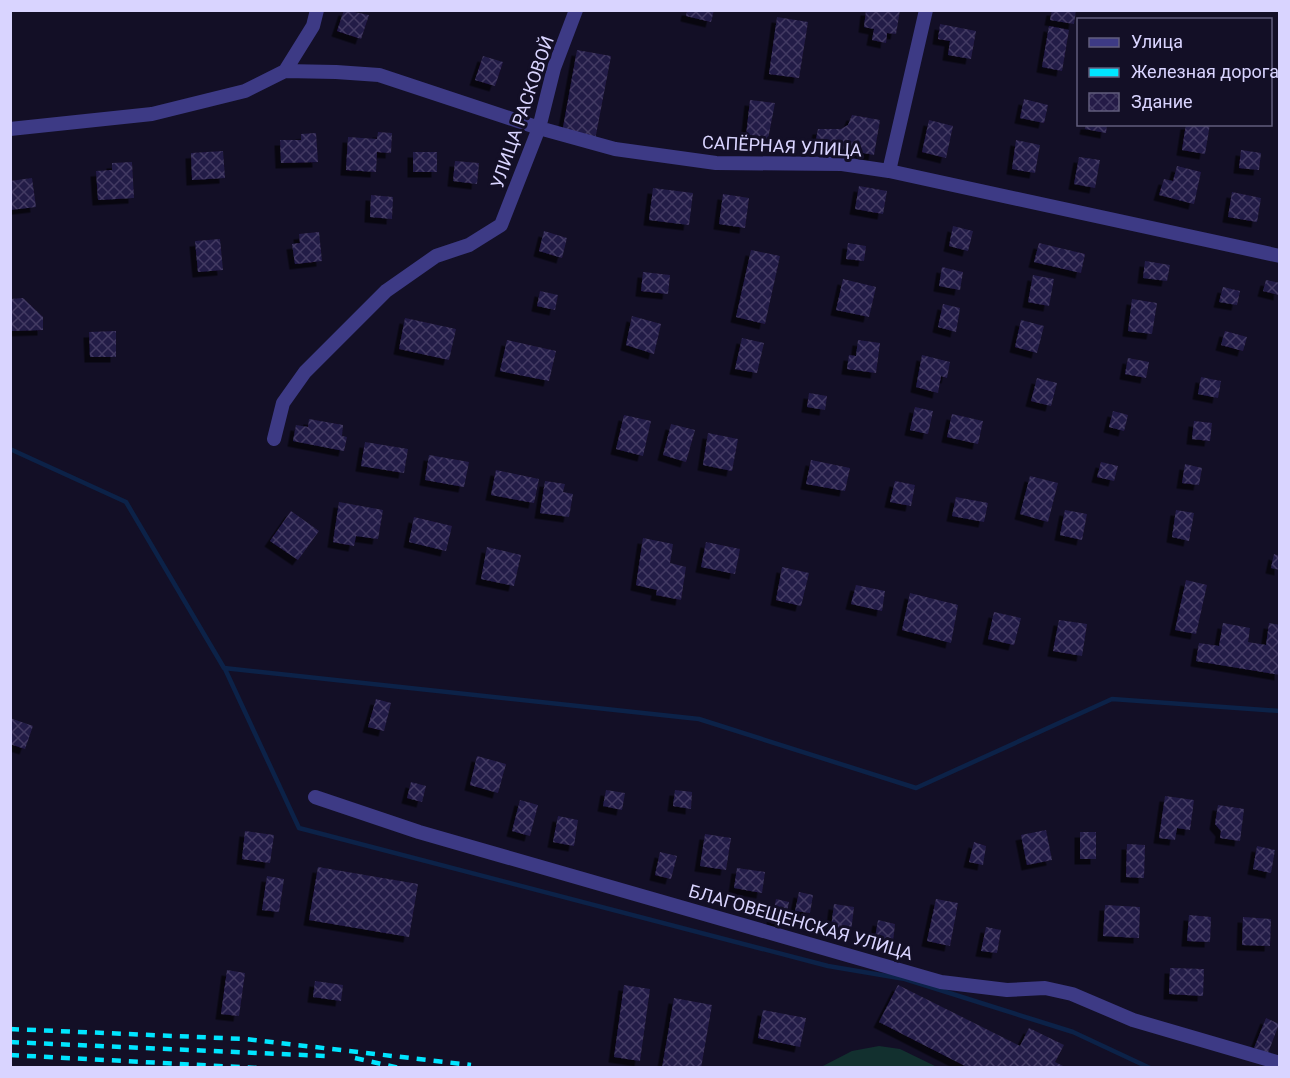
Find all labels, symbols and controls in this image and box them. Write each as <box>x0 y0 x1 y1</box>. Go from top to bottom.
legend <box>1077 18 1272 126</box>
text: Улица <box>1131 31 1183 52</box>
street label: УЛИЦА РАСКОВОЙ <box>486 33 558 191</box>
text: Железная дорога <box>1131 61 1279 82</box>
text: Здание <box>1131 91 1193 112</box>
street label: САПЁРНАЯ УЛИЦА <box>702 131 863 161</box>
street label: БЛАГОВЕЩЕНСКАЯ УЛИЦА <box>687 880 916 964</box>

